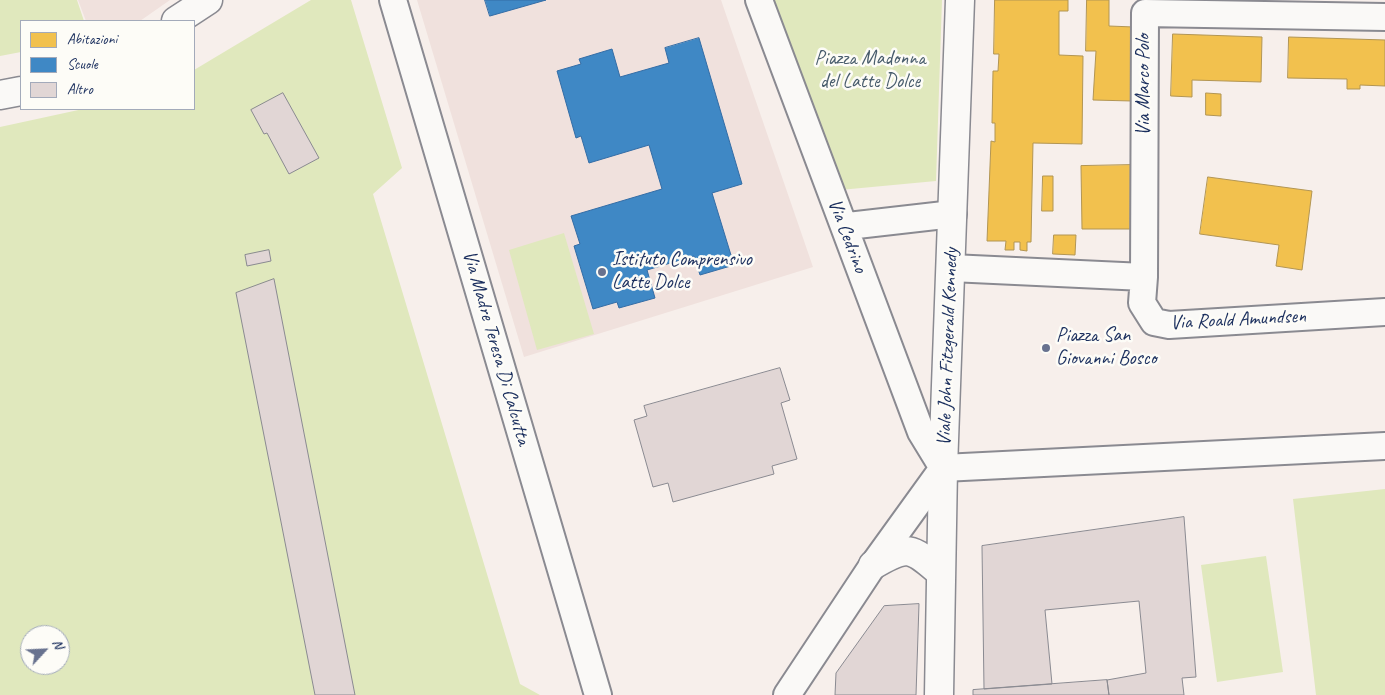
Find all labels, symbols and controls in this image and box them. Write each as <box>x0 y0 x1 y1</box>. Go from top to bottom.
legend <box>20 20 195 110</box>
text: Abitazioni <box>67 30 117 49</box>
street label: Via Marco Polo <box>1132 34 1156 136</box>
park label: Piazza Madonna del Latte Dolce <box>814 47 926 94</box>
text: Scuole <box>67 55 98 74</box>
text: Altro <box>67 80 93 99</box>
street label: Via Cedrino <box>822 196 872 276</box>
street label: Via Madre Teresa Di Calcutta <box>457 248 535 448</box>
place label: Istituto Comprensivo Latte Dolce <box>612 248 752 295</box>
street label: Viale John Fitzgerald Kennedy <box>933 248 963 446</box>
marker: Istituto Comprensivo Latte Dolce <box>596 266 608 278</box>
street label: Via Roald Amundsen <box>1170 304 1306 336</box>
place label: Piazza San Giovanni Bosco <box>1056 324 1156 371</box>
marker: Piazza San Giovanni Bosco <box>1040 342 1052 354</box>
north arrow <box>20 625 70 675</box>
text: N <box>49 636 68 651</box>

